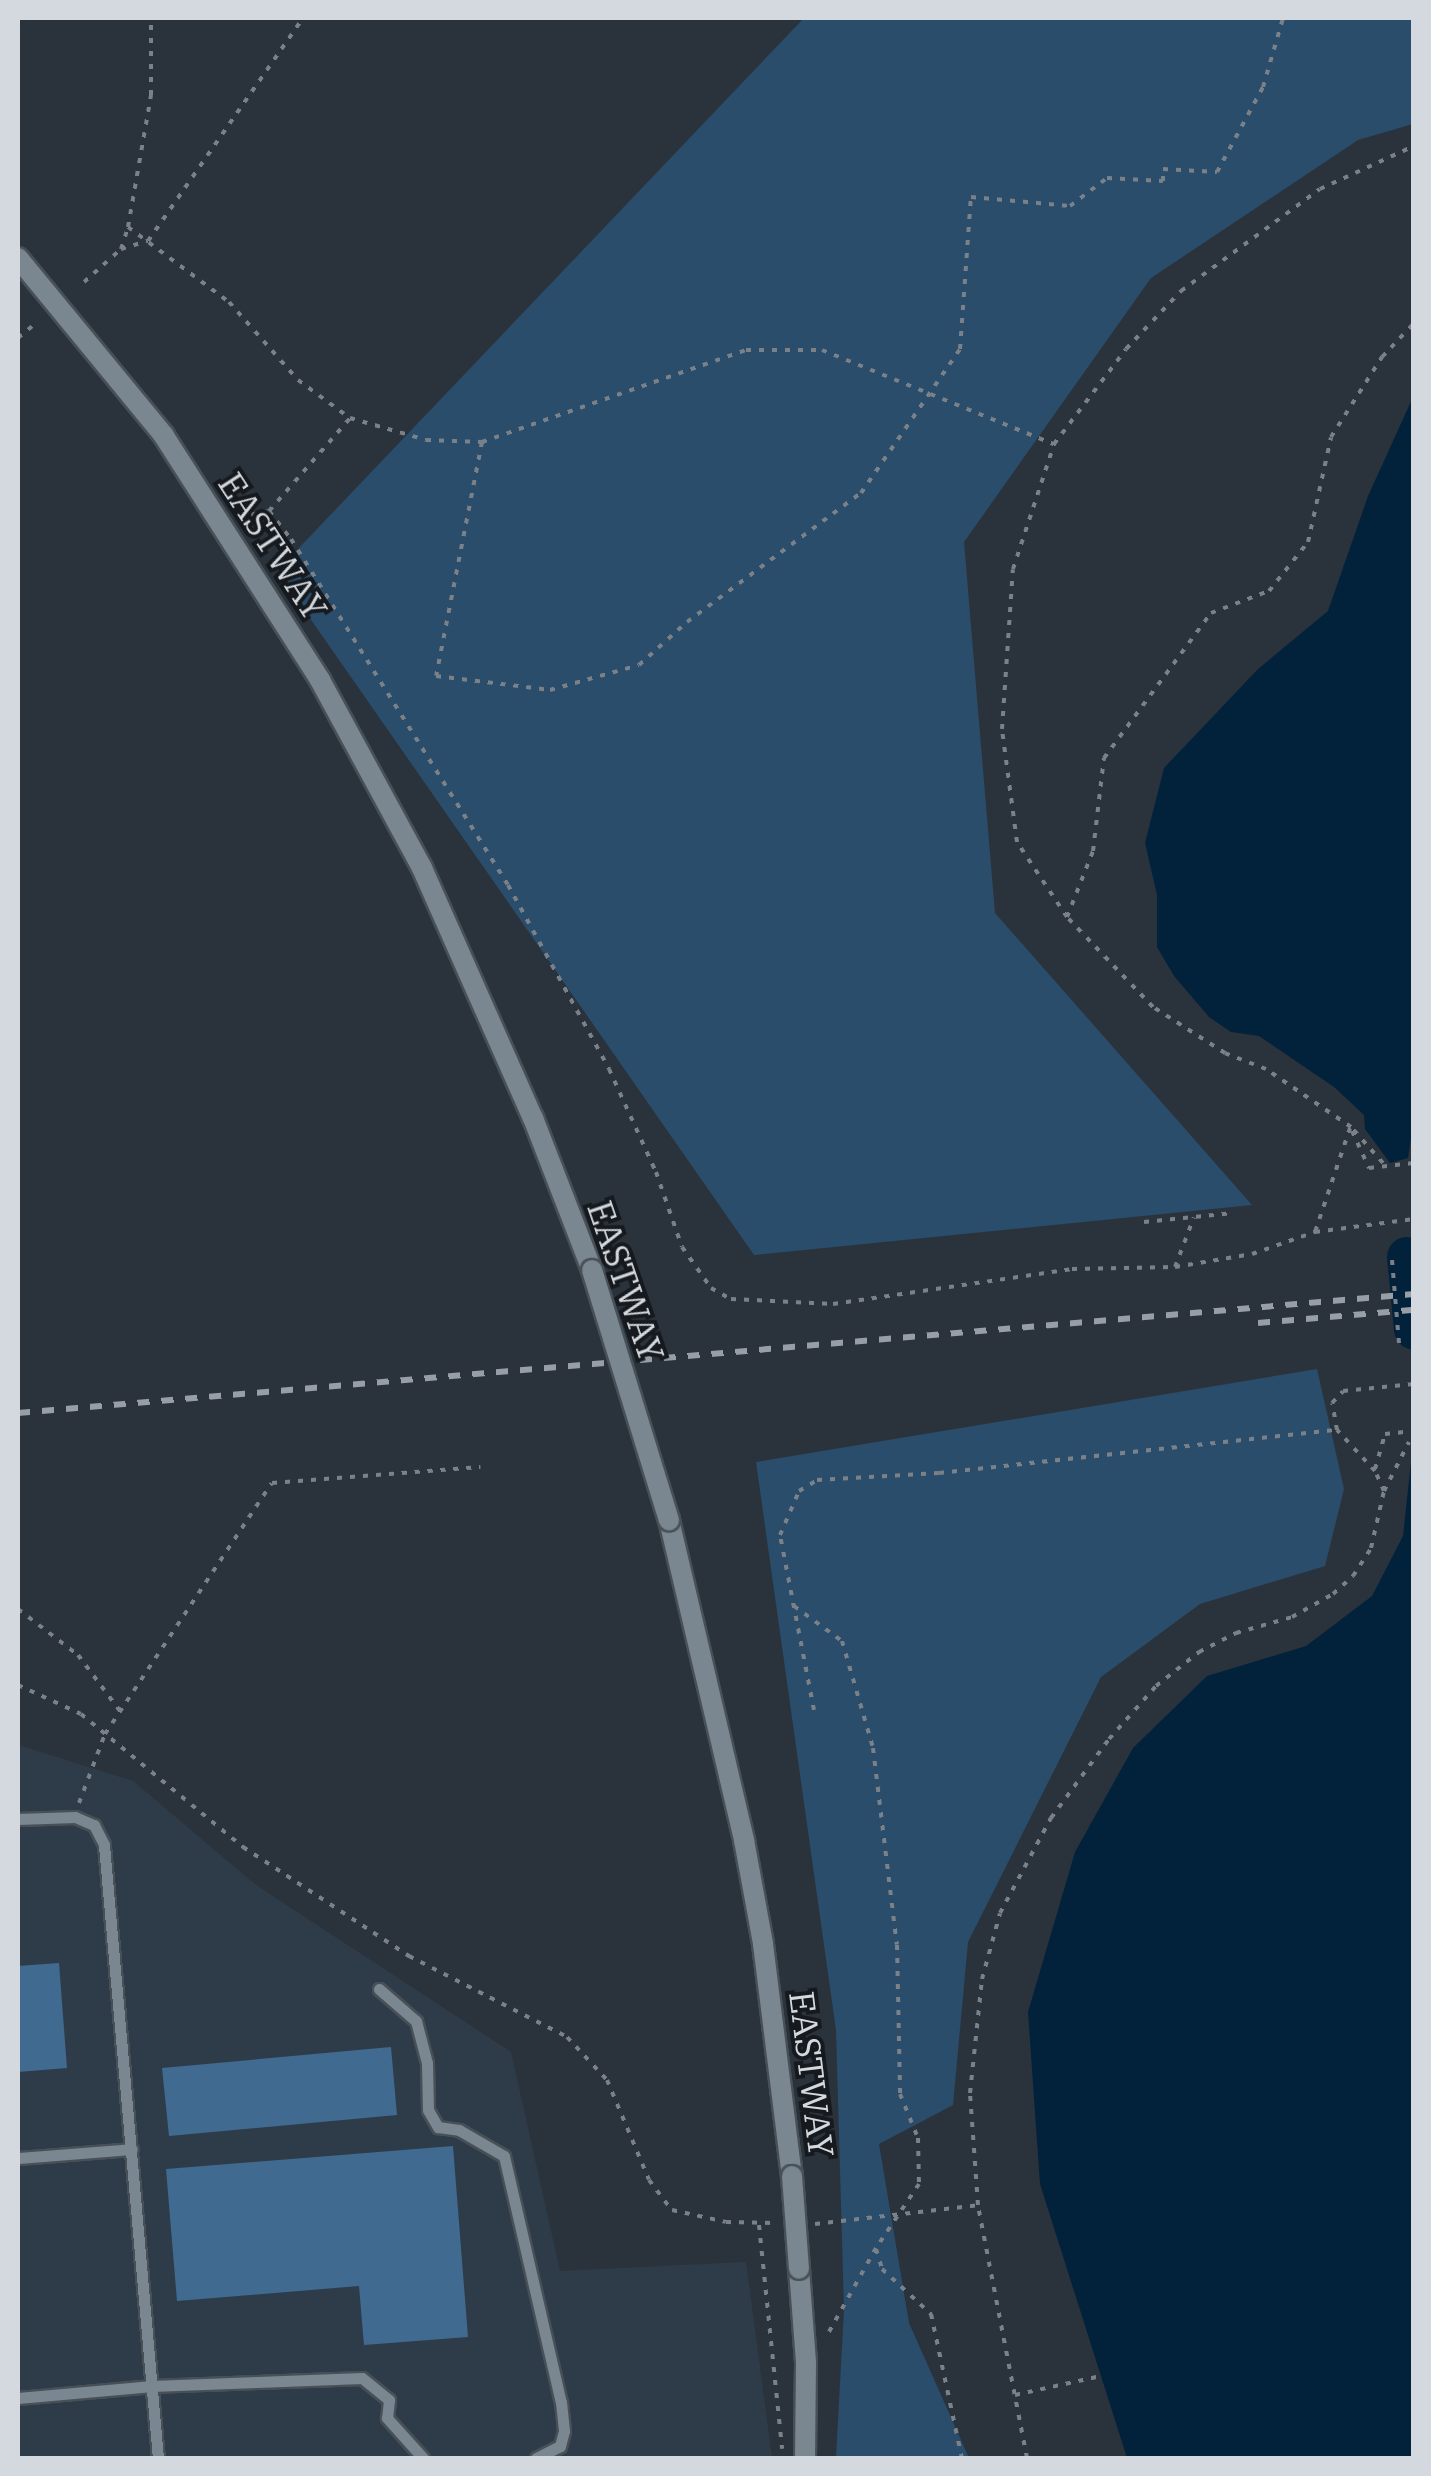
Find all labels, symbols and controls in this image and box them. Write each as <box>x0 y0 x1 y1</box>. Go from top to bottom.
street label: EASTWAY <box>210 465 336 627</box>
street label: EASTWAY <box>579 1195 673 1367</box>
street label: EASTWAY <box>781 1989 843 2159</box>

